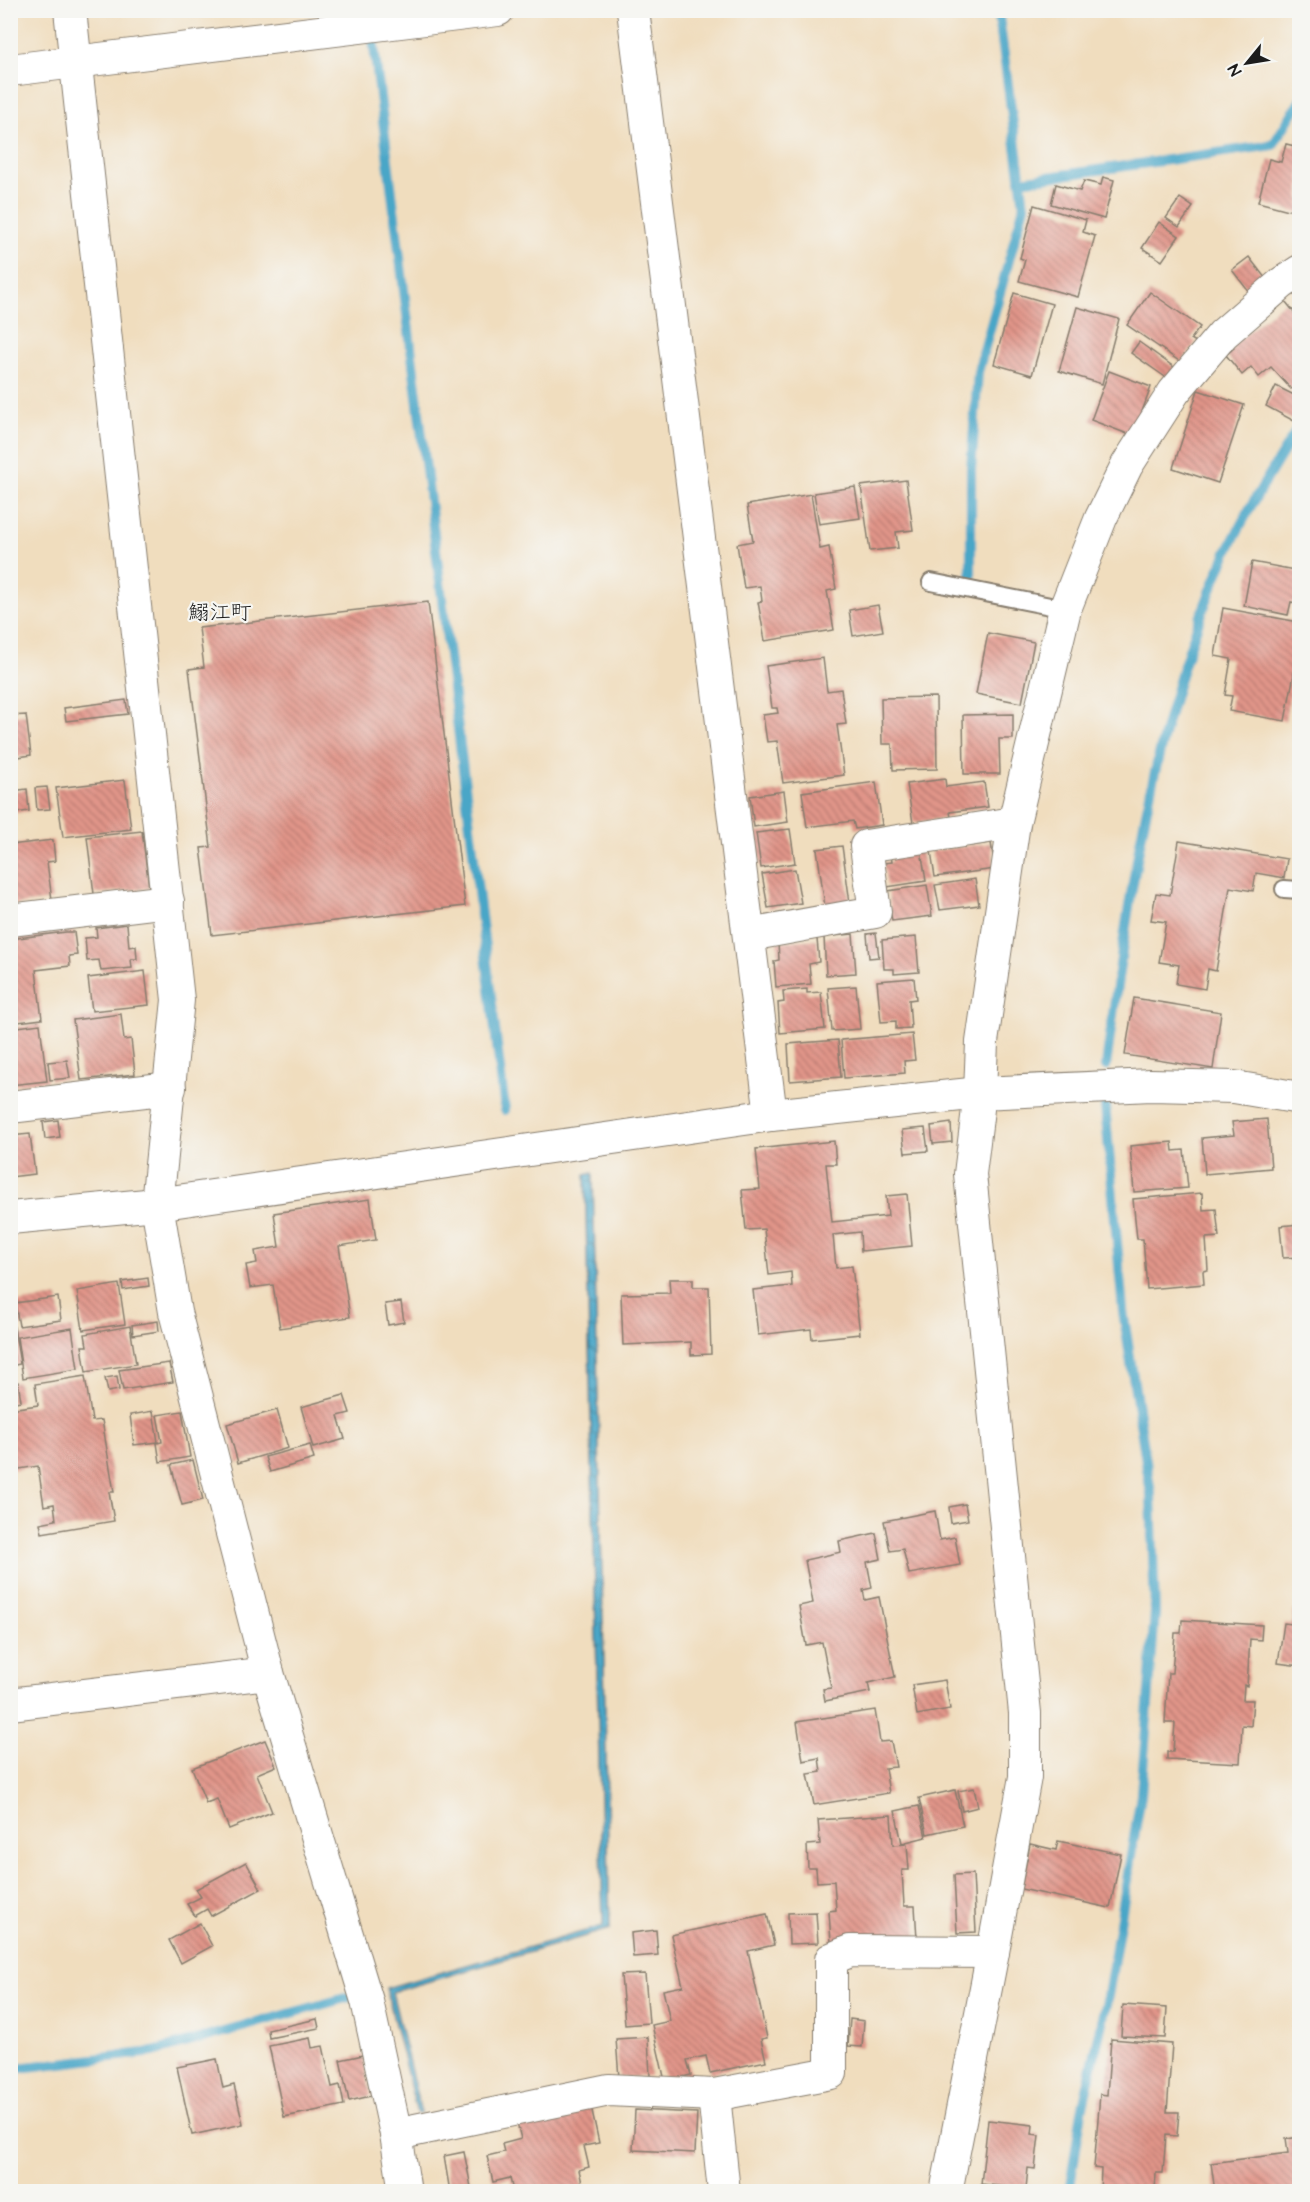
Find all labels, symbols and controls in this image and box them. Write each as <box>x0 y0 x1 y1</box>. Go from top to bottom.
north arrow <box>1217 33 1277 93</box>
text: N <box>1223 60 1247 80</box>
district label: 鰯江町 <box>189 598 252 627</box>

